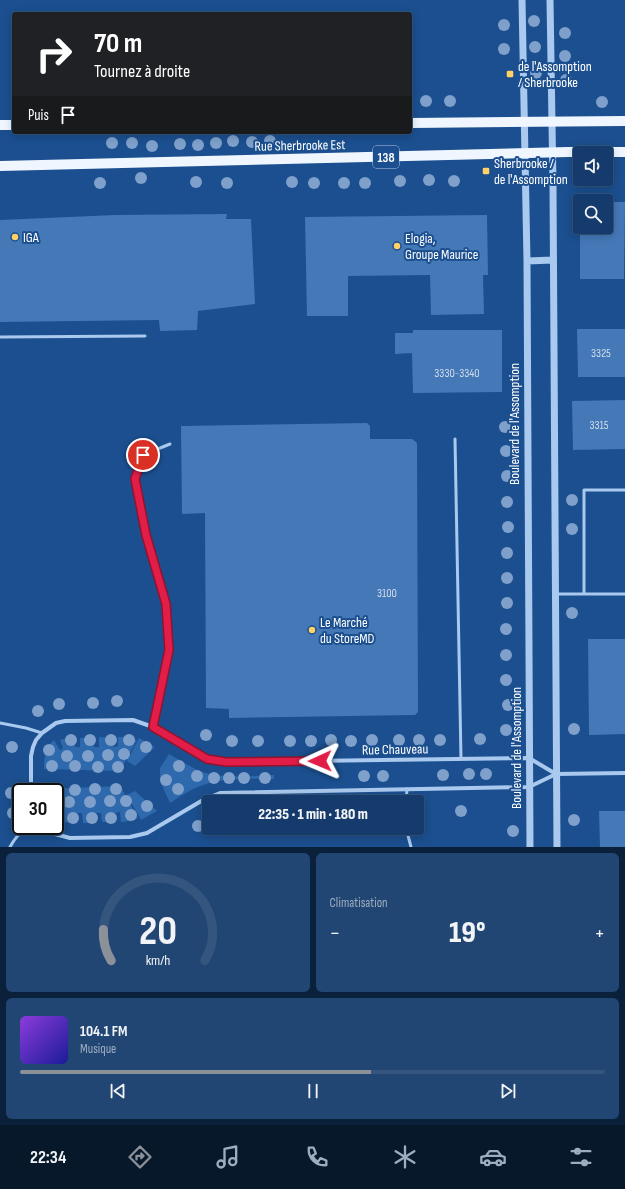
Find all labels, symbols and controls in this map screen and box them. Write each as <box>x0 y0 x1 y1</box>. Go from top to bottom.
text: 70 m <box>94 27 142 60</box>
icon: right <box>28 28 80 80</box>
place label: de l'Assomption / Sherbrooke <box>518 58 592 91</box>
text: Tournez à droite <box>94 61 190 82</box>
marker: de l'Assomption / Sherbrooke <box>505 69 515 79</box>
icon: arrive <box>57 104 79 126</box>
text: Puis <box>28 106 49 125</box>
street label: Rue Sherbrooke Est <box>254 136 346 155</box>
road number: 138 <box>373 146 399 168</box>
map controls <box>573 146 613 234</box>
button: sound <box>573 146 613 186</box>
place label: Sherbrooke / de l'Assomption <box>494 155 568 188</box>
marker: Sherbrooke / de l'Assomption <box>481 166 491 176</box>
button: search <box>573 194 613 234</box>
place label: IGA <box>23 229 40 246</box>
place label: Elogia, Groupe Maurice <box>405 230 478 263</box>
marker: IGA <box>10 232 20 242</box>
marker: Elogia, Groupe Maurice <box>392 241 402 251</box>
house number: 3325 <box>591 346 611 361</box>
street label: Boulevard de l'Assomption <box>506 363 523 485</box>
house number: 3330-3340 <box>434 366 480 381</box>
house number: 3315 <box>589 418 609 433</box>
pin <box>126 438 160 472</box>
icon: arrive <box>132 444 154 466</box>
house number: 3100 <box>377 586 397 601</box>
place label: Le Marché du StoreMD <box>320 614 375 647</box>
marker: Le Marché du StoreMD <box>307 625 317 635</box>
street label: Boulevard de l'Assomption <box>508 687 525 809</box>
position arrow <box>299 740 341 782</box>
street label: Rue Chauveau <box>362 740 428 759</box>
speed limit sign: 30 <box>12 783 64 835</box>
text: 22:35 · 1 min · 180 m <box>258 805 368 824</box>
text: Climatisation <box>330 895 388 911</box>
text: 20 <box>139 906 177 955</box>
text: 19° <box>449 915 486 951</box>
text: − <box>330 920 340 947</box>
text: + <box>594 920 605 947</box>
text: km/h <box>145 951 170 968</box>
text: 104.1 FM <box>80 1022 128 1041</box>
text: Musique <box>80 1041 116 1057</box>
icon: previous <box>107 1080 129 1102</box>
icon: pause <box>302 1080 324 1102</box>
icon: next <box>497 1080 519 1102</box>
icon: directions <box>126 1143 154 1171</box>
icon: music <box>214 1143 242 1171</box>
icon: phone <box>303 1143 331 1171</box>
icon: climate <box>391 1143 419 1171</box>
icon: car <box>479 1143 507 1171</box>
icon: filters <box>567 1143 595 1171</box>
text: 22:34 <box>30 1147 66 1168</box>

